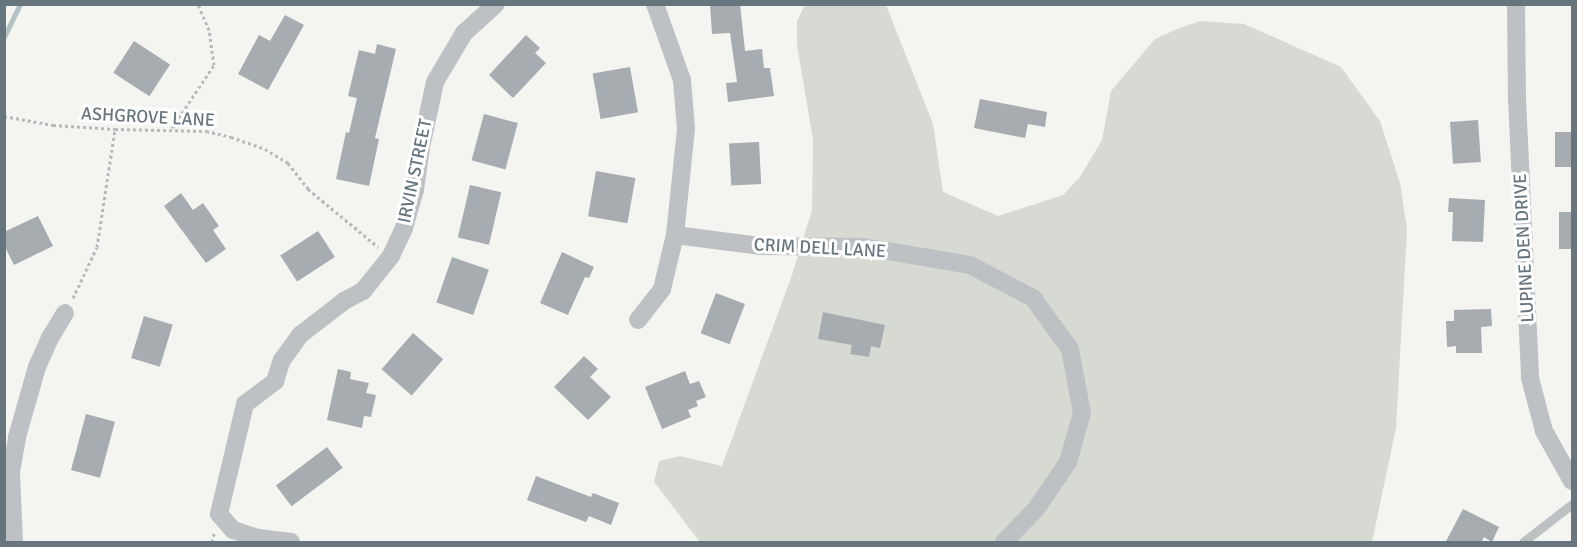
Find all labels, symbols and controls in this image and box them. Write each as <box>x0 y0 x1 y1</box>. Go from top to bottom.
street label: ASHGROVE LANE <box>81 103 215 131</box>
street label: IRVIN STREET <box>393 117 437 225</box>
street label: LUPINE DEN DRIVE <box>1509 173 1539 323</box>
street label: CRIM DELL LANE <box>753 234 887 262</box>

